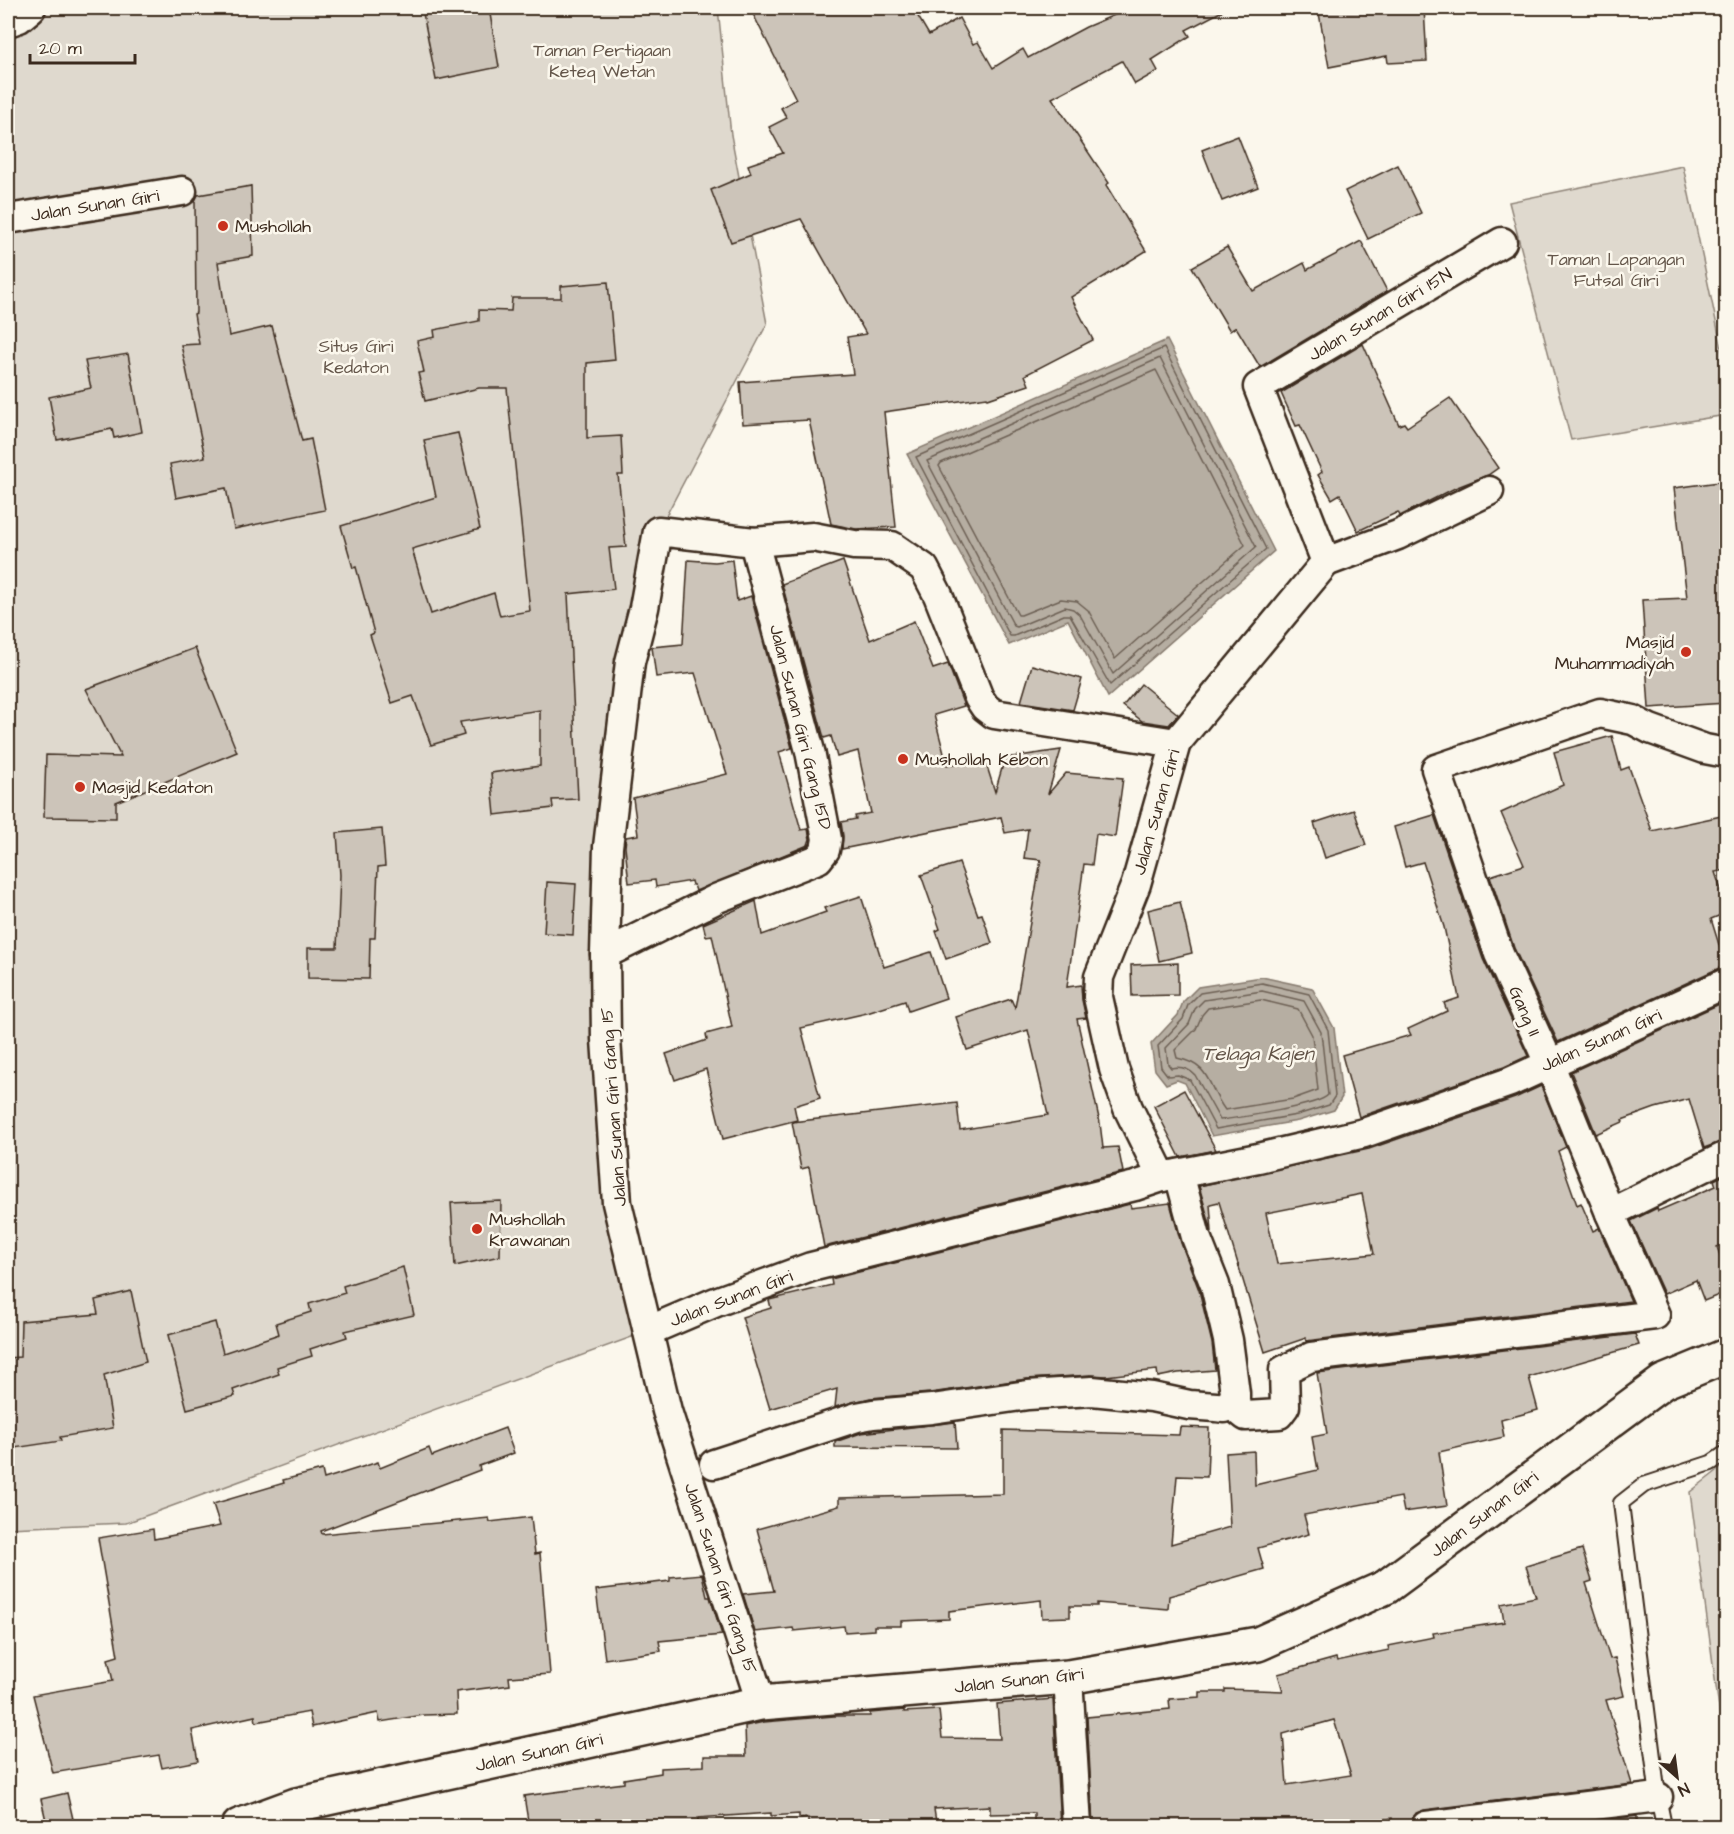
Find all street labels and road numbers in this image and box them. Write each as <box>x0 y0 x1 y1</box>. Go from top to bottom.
street label: Jalan Sunan Giri <box>29 183 161 228</box>
street label: Jalan Sunan Giri 15N <box>1304 262 1457 367</box>
street label: Jalan Sunan Giri Gang 15D <box>762 622 838 833</box>
street label: Jalan Sunan Giri <box>1127 746 1186 878</box>
street label: Gang II <box>1502 982 1547 1041</box>
street label: Jalan Sunan Giri <box>1537 1003 1666 1078</box>
street label: Jalan Sunan Giri Gang 15 <box>594 1006 634 1207</box>
street label: Jalan Sunan Giri <box>666 1263 797 1333</box>
street label: Jalan Sunan Giri <box>1425 1465 1544 1563</box>
street label: Jalan Sunan Giri Gang 15 <box>677 1480 763 1677</box>
street label: Jalan Sunan Giri <box>953 1661 1085 1700</box>
street label: Jalan Sunan Giri <box>473 1727 605 1778</box>

